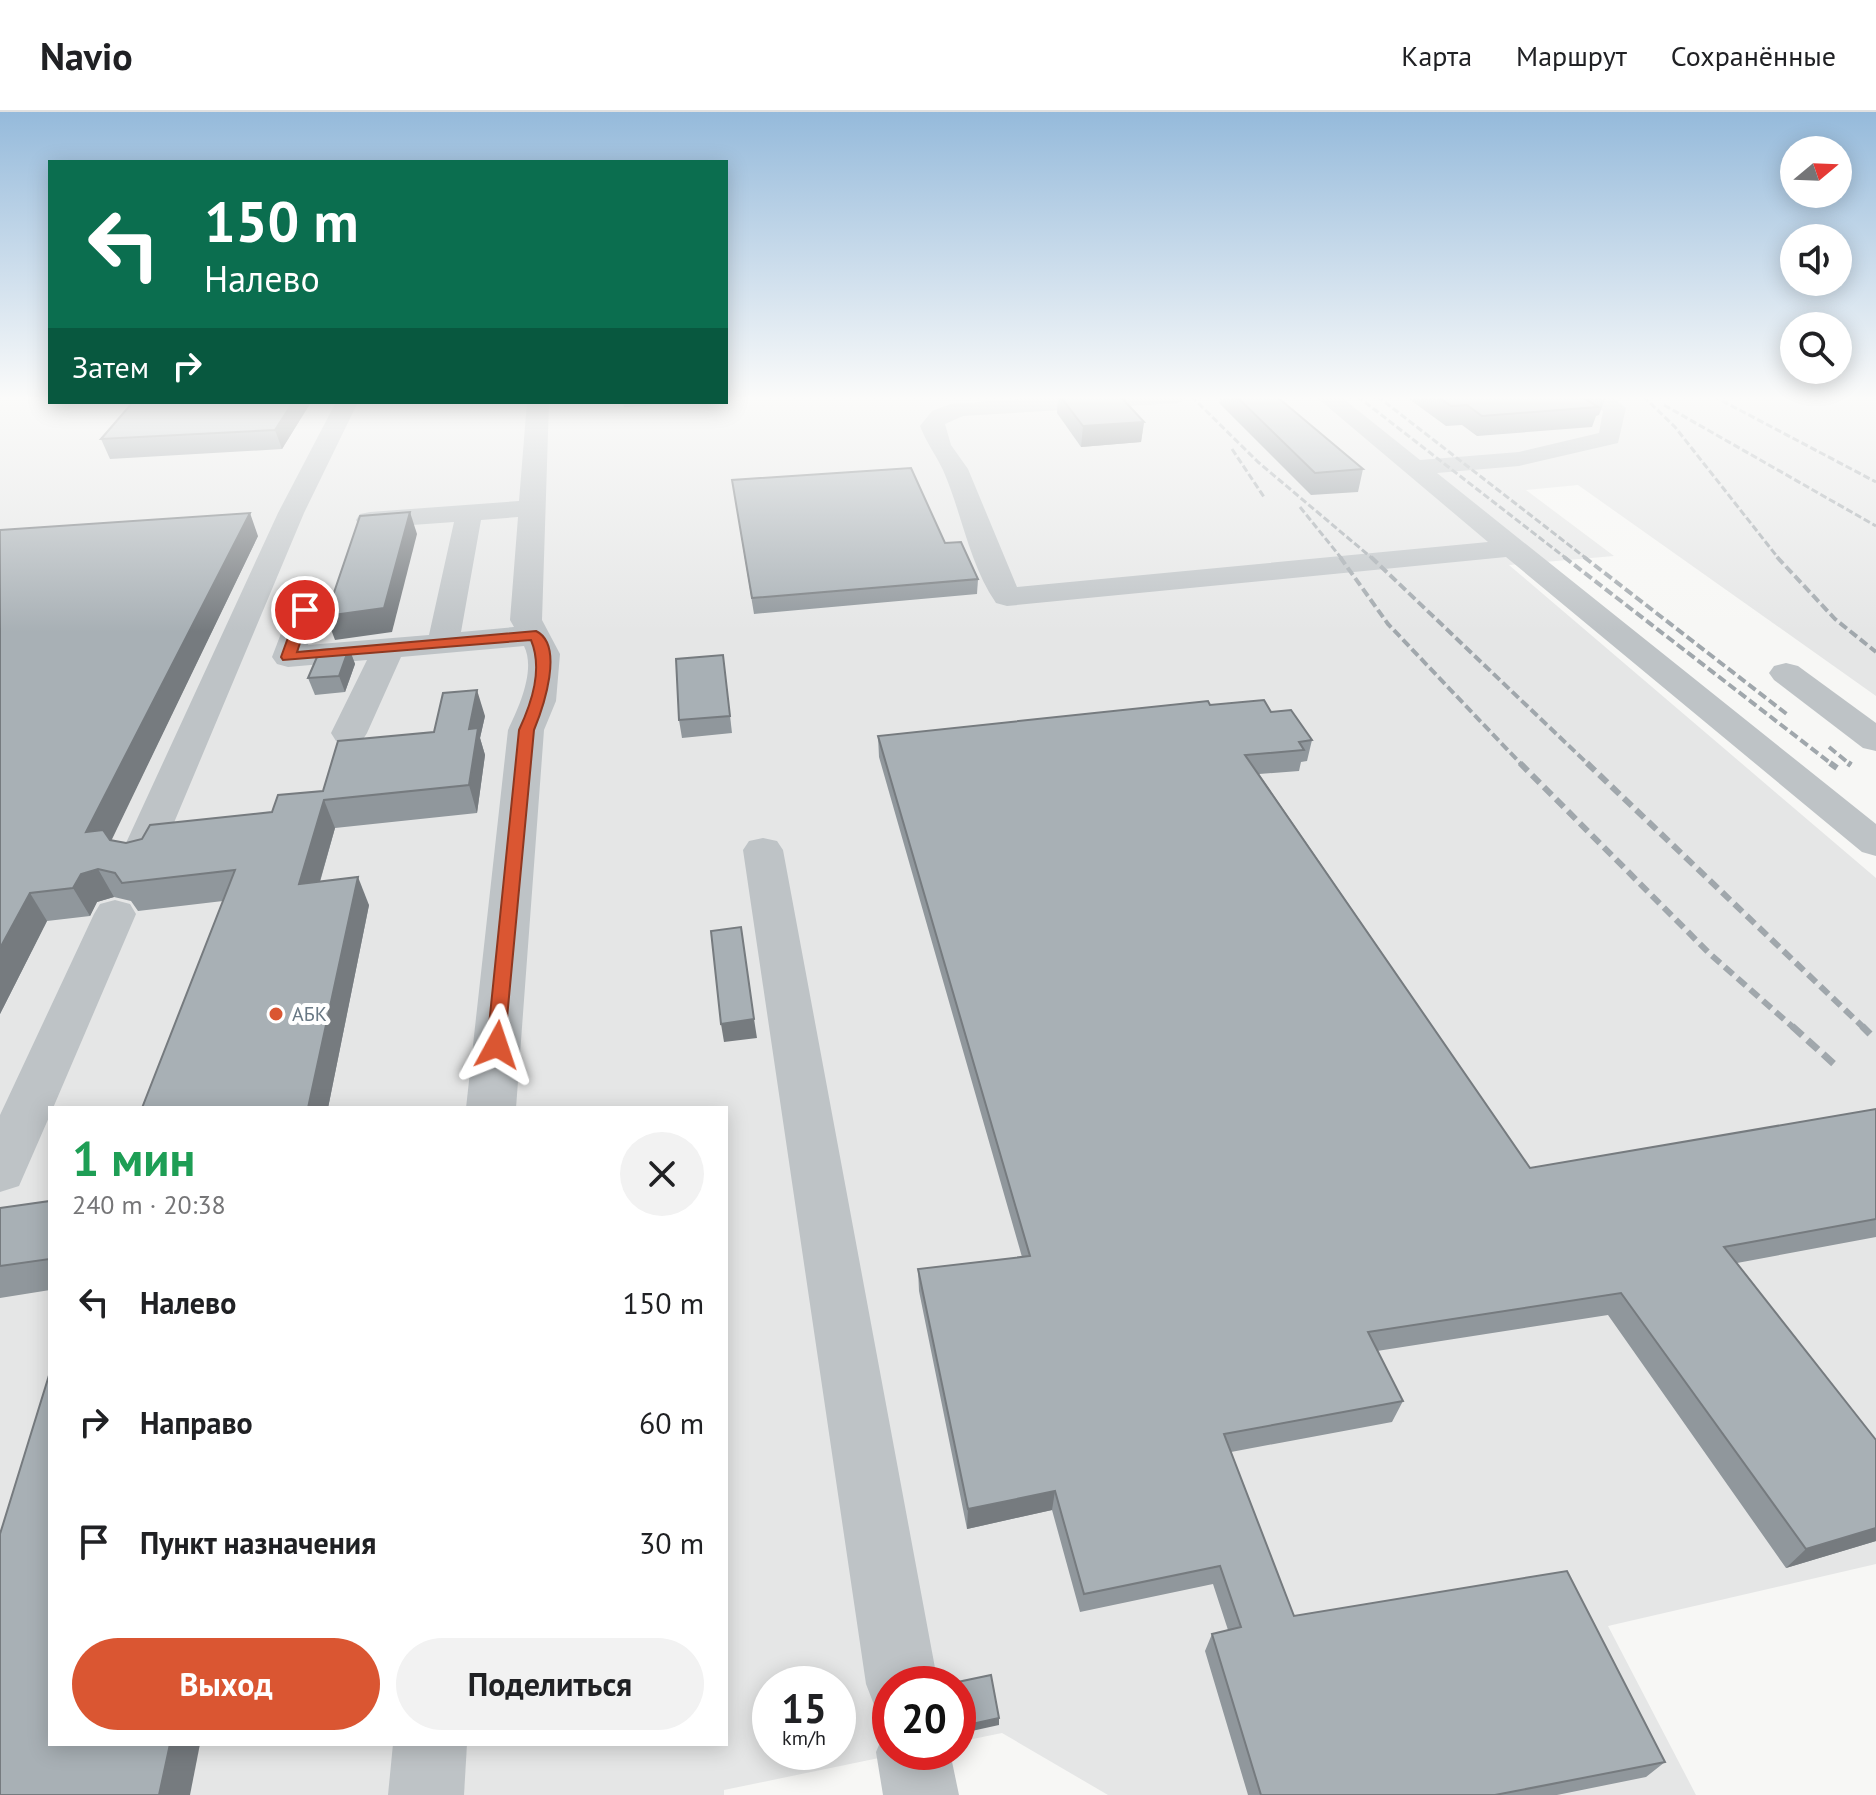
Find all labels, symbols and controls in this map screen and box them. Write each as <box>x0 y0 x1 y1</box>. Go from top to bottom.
text: Navio <box>40 31 133 80</box>
text: Карта <box>1401 37 1472 74</box>
text: Маршрут <box>1516 37 1627 74</box>
text: Сохранённые <box>1671 37 1836 74</box>
north arrow <box>1780 136 1852 208</box>
map controls <box>1780 136 1852 384</box>
text: 150 m <box>204 185 359 257</box>
icon: left <box>72 192 176 296</box>
button: sound <box>1780 224 1852 296</box>
text: Налево <box>204 255 320 302</box>
button: search <box>1780 312 1852 384</box>
icon: right <box>165 344 209 388</box>
text: Затем <box>72 347 149 386</box>
pin <box>271 576 339 644</box>
icon: arrive <box>283 588 327 632</box>
place label: АБК <box>292 1001 327 1027</box>
position arrow <box>455 1003 539 1087</box>
marker: АБК <box>267 1005 285 1023</box>
text: 1 мин <box>72 1127 195 1189</box>
button: close <box>620 1132 704 1216</box>
text: 240 m · 20:38 <box>72 1188 226 1221</box>
icon: left <box>72 1280 116 1324</box>
text: Налево <box>140 1283 236 1322</box>
text: 150 m <box>623 1283 704 1322</box>
icon: right <box>72 1400 116 1444</box>
text: Направо <box>140 1403 253 1442</box>
text: 60 m <box>639 1403 704 1442</box>
icon: arrive <box>72 1520 116 1564</box>
text: Пункт назначения <box>140 1523 376 1562</box>
text: 30 m <box>639 1523 704 1562</box>
button: Выход <box>72 1638 380 1730</box>
button: Поделиться <box>396 1638 704 1730</box>
speed limit sign: 20 <box>872 1666 976 1770</box>
text: 15 <box>781 1682 827 1734</box>
text: km/h <box>782 1725 826 1751</box>

